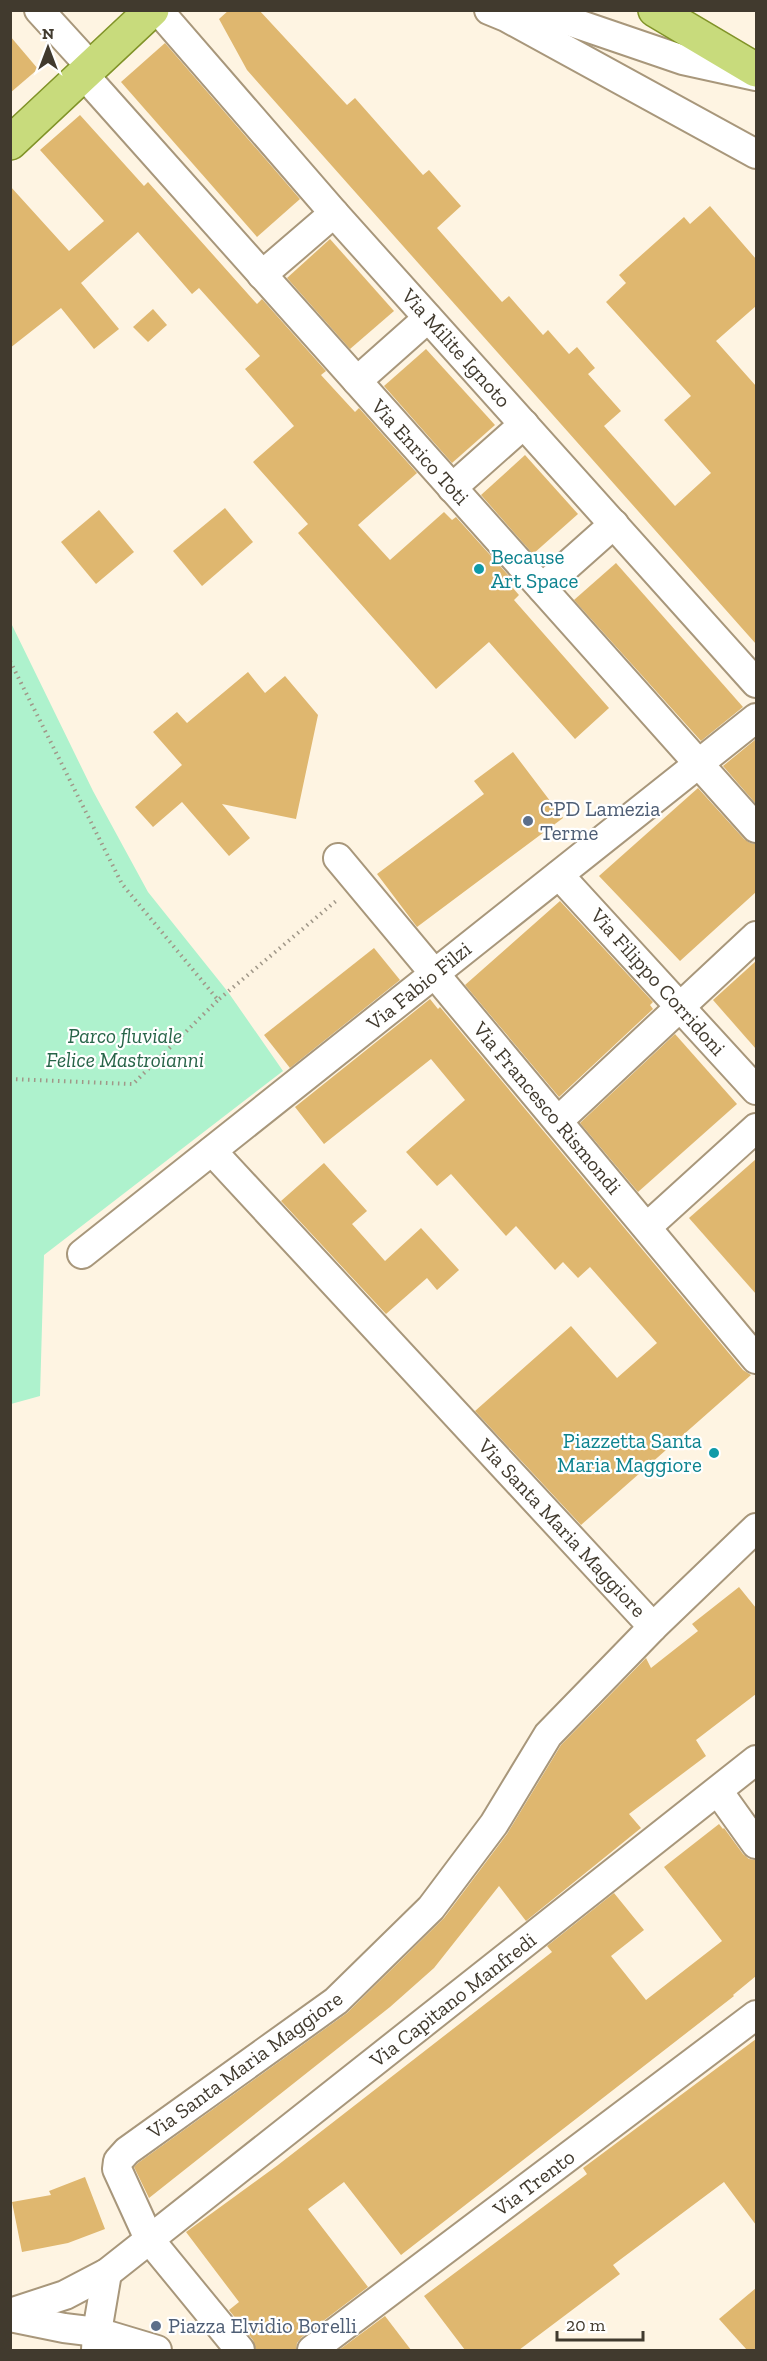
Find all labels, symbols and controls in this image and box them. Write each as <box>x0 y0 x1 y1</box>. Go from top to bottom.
north arrow <box>18 18 78 78</box>
text: N <box>42 24 54 43</box>
street label: Via Milite Ignoto <box>396 282 516 412</box>
street label: Via Enrico Toti <box>366 393 475 510</box>
place label: Because Art Space <box>491 544 579 593</box>
marker: Because Art Space <box>472 562 486 576</box>
place label: CPD Lamezia Terme <box>540 796 660 845</box>
marker: CPD Lamezia Terme <box>521 814 535 828</box>
street label: Via Filippo Corridoni <box>585 902 731 1061</box>
street label: Via Fabio Filzi <box>361 936 476 1036</box>
street label: Via Francesco Rismondi <box>467 1016 627 1199</box>
park label: Parco fluviale Felice Mastroianni <box>46 1023 204 1072</box>
place label: Piazzetta Santa Maria Maggiore <box>557 1428 702 1477</box>
street label: Via Santa Maria Maggiore <box>472 1432 652 1622</box>
marker: Piazzetta Santa Maria Maggiore <box>707 1446 721 1460</box>
street label: Via Capitano Manfredi <box>364 1927 541 2073</box>
street label: Via Santa Maria Maggiore <box>142 1985 347 2144</box>
street label: Via Trento <box>487 2144 579 2222</box>
scale bar <box>557 2304 642 2342</box>
place label: Piazza Elvidio Borelli <box>168 2313 357 2338</box>
text: 20 m <box>566 2314 606 2336</box>
marker: Piazza Elvidio Borelli <box>149 2319 163 2333</box>

